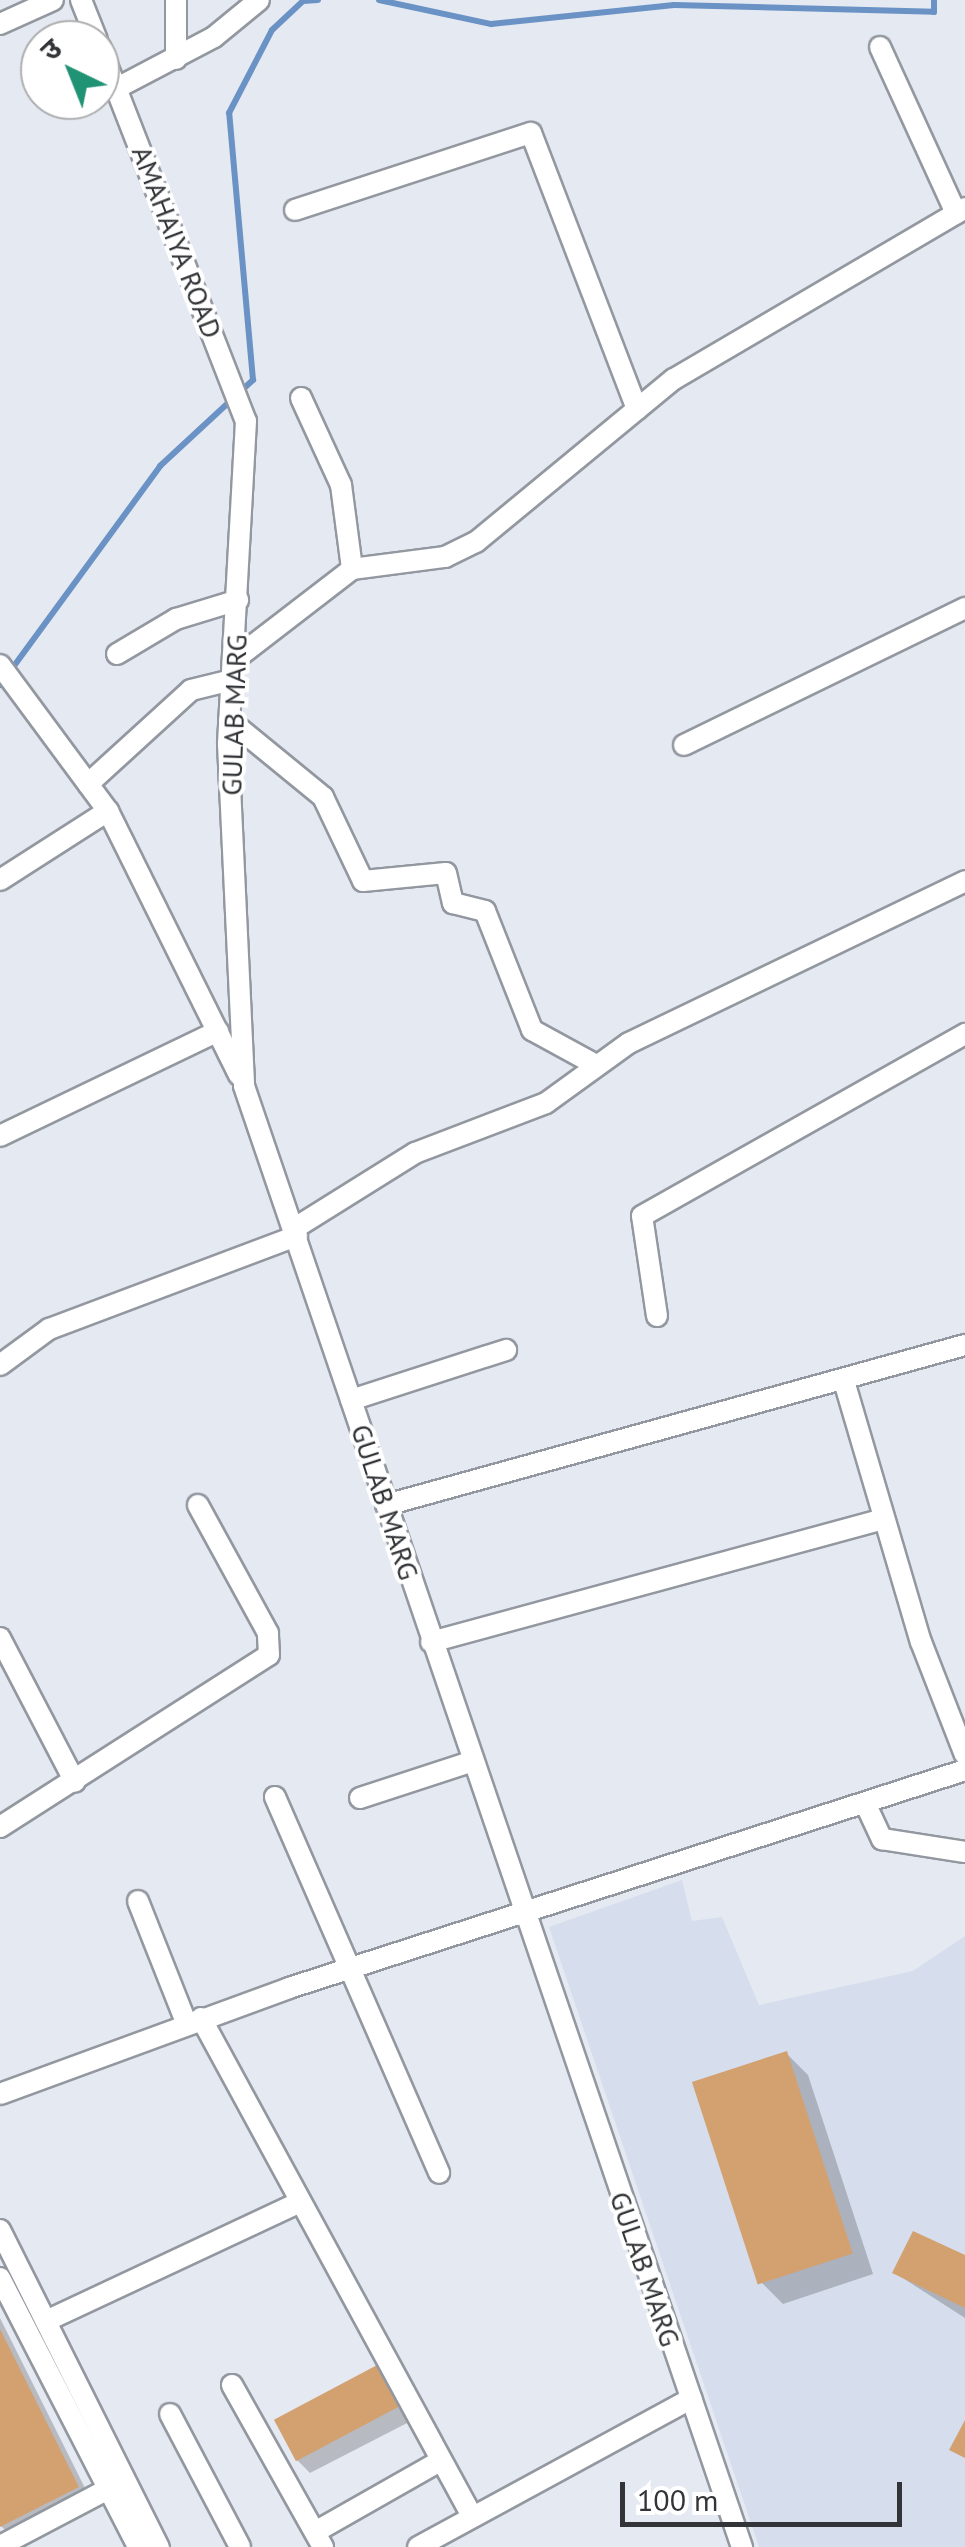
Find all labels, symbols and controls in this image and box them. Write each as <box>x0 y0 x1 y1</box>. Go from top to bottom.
north arrow <box>20 20 120 120</box>
text: उ <box>32 30 69 68</box>
street label: AMAHAIYA ROAD <box>125 141 229 343</box>
street label: GULAB MARG <box>214 634 254 796</box>
street label: GULAB MARG <box>344 1420 426 1584</box>
street label: GULAB MARG <box>603 2187 687 2351</box>
scale bar <box>625 2462 908 2524</box>
text: 100 m <box>637 2480 718 2519</box>

